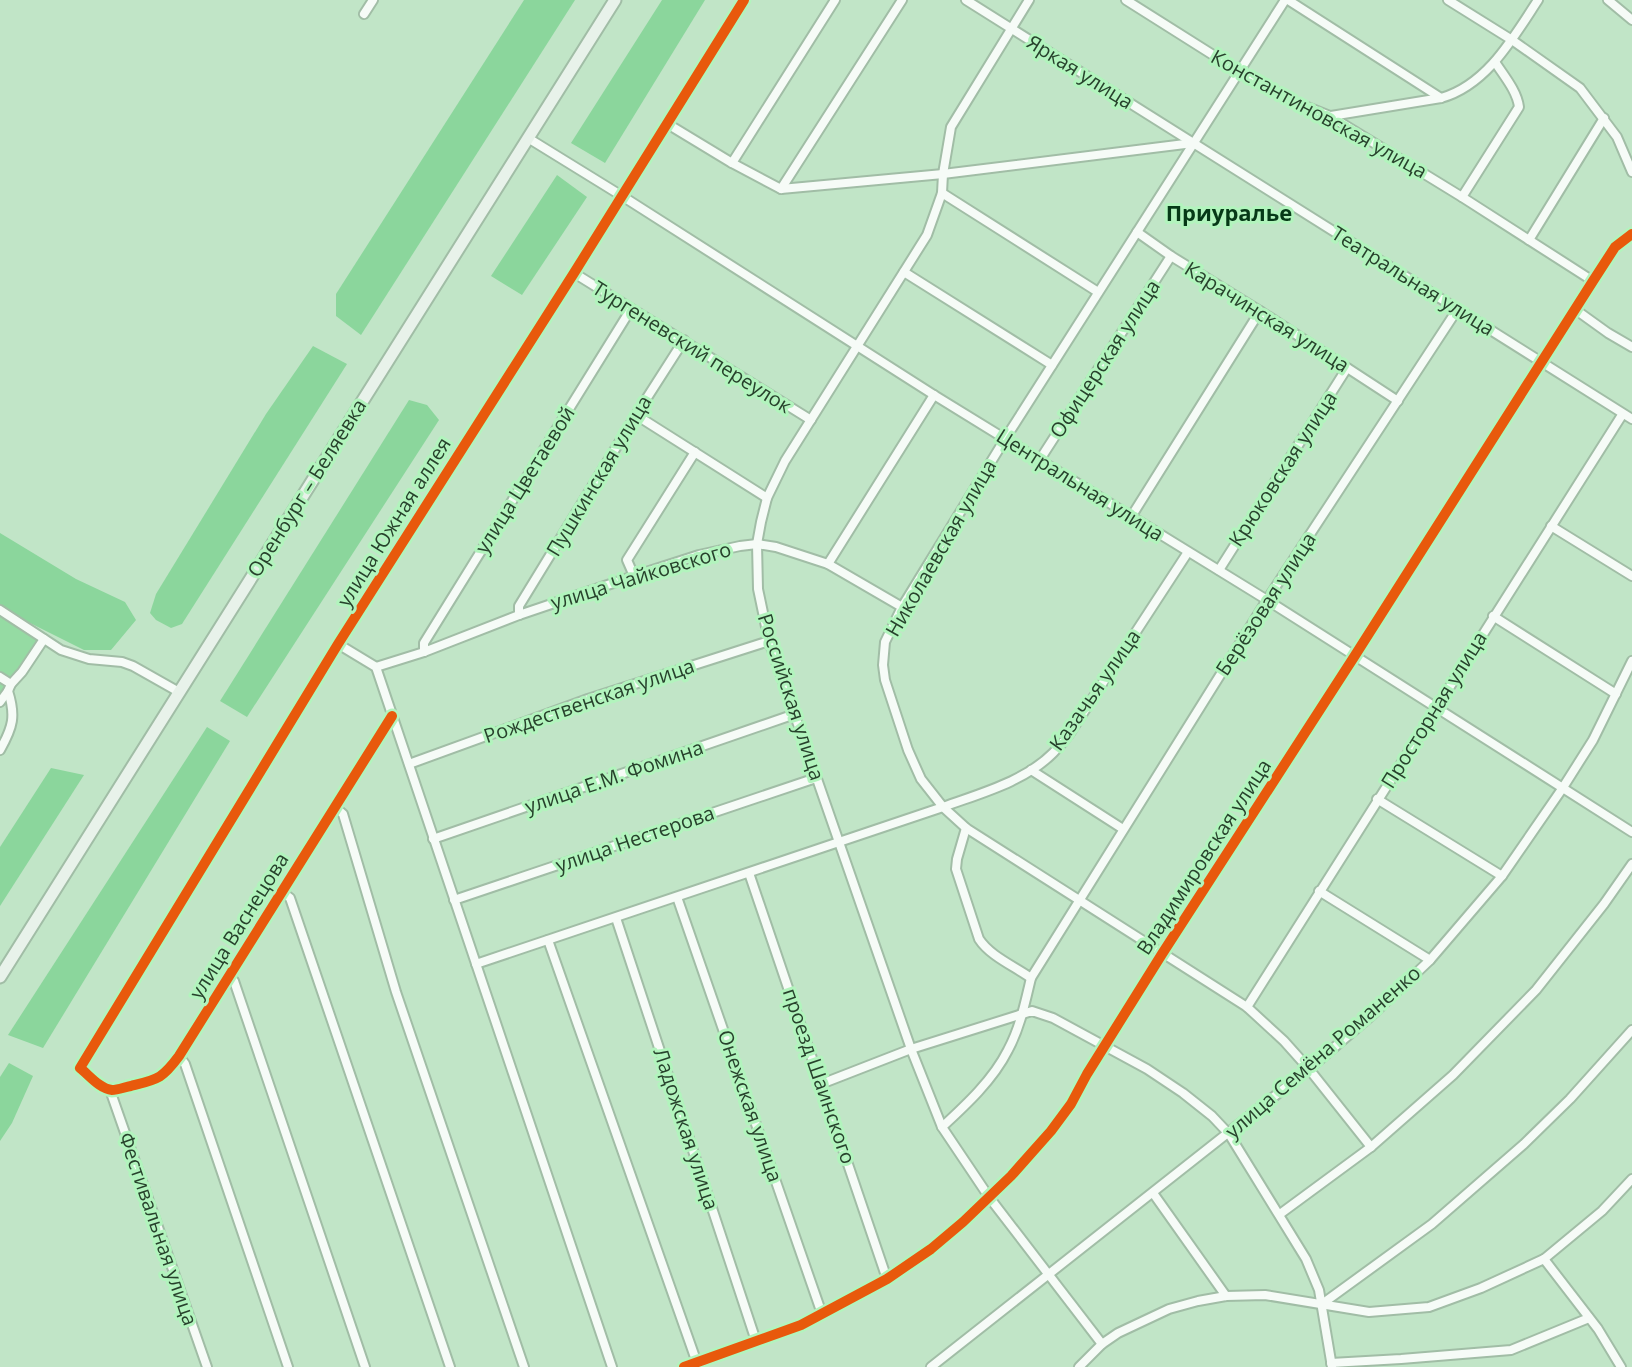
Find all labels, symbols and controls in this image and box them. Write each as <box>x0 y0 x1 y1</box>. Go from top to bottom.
street label: Яркая улица <box>1022 28 1138 115</box>
street label: Константиновская улица <box>1206 43 1432 184</box>
district label: Приуралье <box>1166 197 1292 227</box>
street label: Театральная улица <box>1327 220 1500 342</box>
street label: Карачинская улица <box>1180 255 1355 378</box>
street label: Тургеневский переулок <box>588 274 797 419</box>
street label: Офицерская улица <box>1043 274 1166 443</box>
street label: Крюковская улица <box>1222 386 1343 552</box>
street label: Пушкинская улица <box>540 390 657 561</box>
street label: Оренбург – Беляевка <box>241 394 372 582</box>
street label: улица Цветаевой <box>468 401 581 558</box>
street label: Центральная улица <box>991 422 1169 547</box>
street label: улица Южная аллея <box>330 432 457 612</box>
street label: Николаевская улица <box>879 454 1002 641</box>
street label: Берёзовая улица <box>1209 527 1322 680</box>
street label: улица Чайковского <box>547 535 734 616</box>
street label: Российская улица <box>752 610 831 784</box>
street label: Казачья улица <box>1043 624 1146 756</box>
street label: Просторная улица <box>1374 626 1493 793</box>
street label: Рождественская улица <box>480 652 698 749</box>
street label: улица Е.М. Фомина <box>521 733 707 820</box>
street label: Владимировская улица <box>1130 754 1277 960</box>
street label: улица Нестерова <box>552 799 718 878</box>
street label: улица Васнецова <box>183 847 294 1004</box>
street label: улица Семёна Романенко <box>1219 959 1426 1144</box>
street label: проезд Шаинского <box>777 984 862 1167</box>
street label: Онежская улица <box>712 1026 789 1186</box>
street label: Ладожская улица <box>648 1045 725 1213</box>
street label: Фестивальная улица <box>113 1129 204 1329</box>

